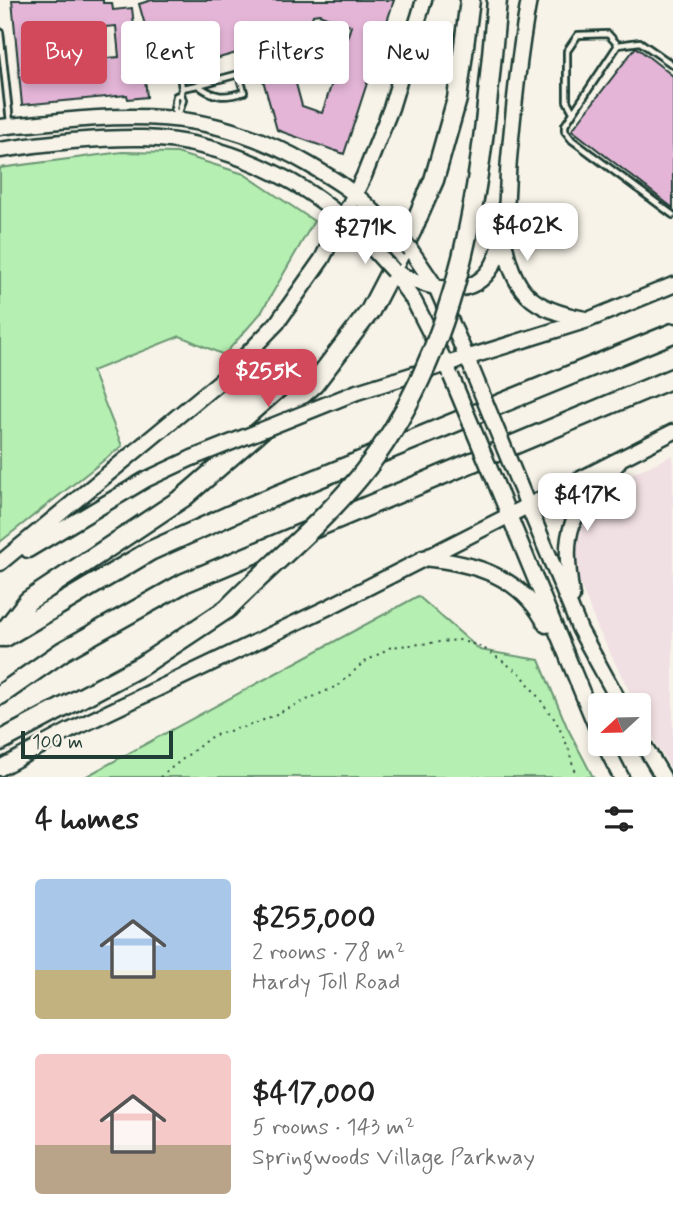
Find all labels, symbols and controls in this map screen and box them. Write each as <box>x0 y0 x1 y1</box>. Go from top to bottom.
chip: Buy <box>21 21 107 84</box>
chip: Rent <box>121 21 220 84</box>
chip: Filters <box>234 21 349 84</box>
chip: New <box>363 21 453 84</box>
pin: $402K <box>478 204 576 263</box>
pin: $271K <box>316 206 414 266</box>
text: $402K <box>492 211 562 241</box>
text: $271K <box>334 214 396 244</box>
pin: $255K <box>219 350 317 409</box>
text: $255K <box>235 357 301 387</box>
pin: $417K <box>538 474 636 533</box>
text: $417K <box>554 481 620 511</box>
north arrow <box>588 693 651 756</box>
map controls <box>588 693 651 756</box>
scale bar <box>21 728 173 760</box>
text: 100 m <box>32 730 83 755</box>
text: 4 homes <box>35 800 139 839</box>
icon: filters <box>600 800 638 838</box>
text: $255,000 <box>252 899 375 938</box>
icon: home <box>91 907 175 991</box>
text: 2 rooms · 78 m² <box>252 938 405 968</box>
text: Hardy Toll Road <box>252 968 400 998</box>
text: $417,000 <box>252 1074 375 1113</box>
icon: home <box>91 1082 175 1166</box>
text: 5 rooms · 143 m² <box>252 1113 415 1143</box>
text: Springwoods Village Parkway <box>252 1143 535 1173</box>

